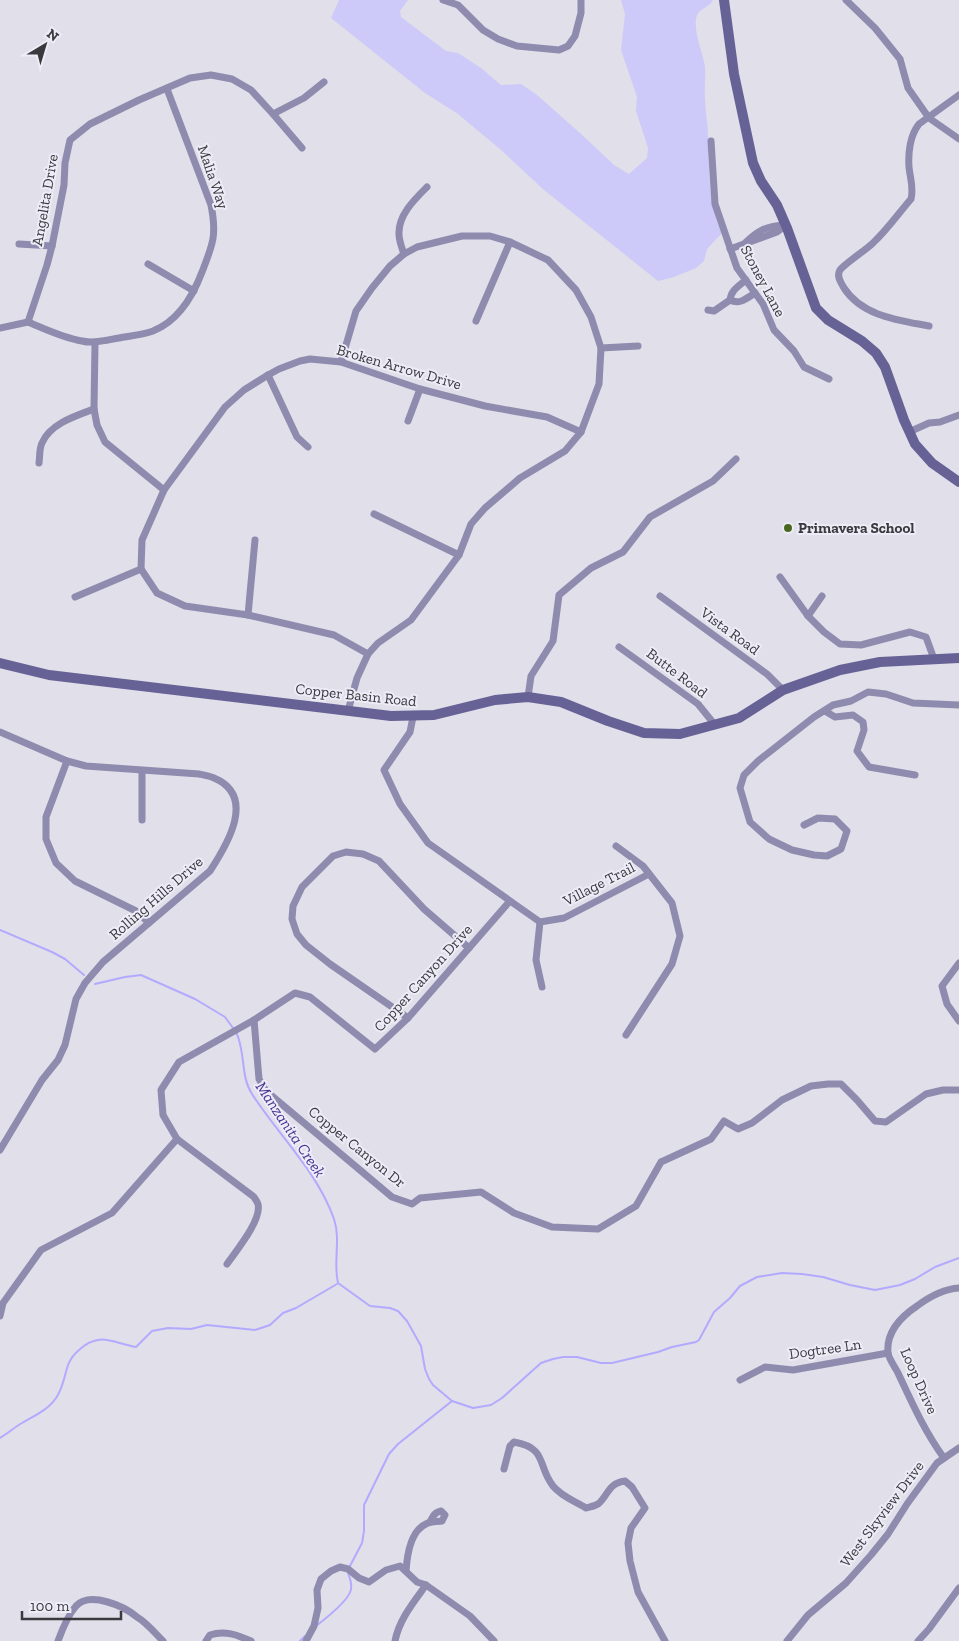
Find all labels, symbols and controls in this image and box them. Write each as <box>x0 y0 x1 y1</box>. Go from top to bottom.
north arrow <box>20 20 70 70</box>
text: N <box>43 25 62 45</box>
street label: Malia Way <box>194 143 232 212</box>
street label: Angelita Drive <box>28 152 62 248</box>
street label: Stoney Lane <box>737 242 789 320</box>
street label: Broken Arrow Drive <box>335 341 463 393</box>
place label: Primavera School <box>798 519 915 537</box>
marker: Primavera School <box>782 522 794 534</box>
street label: Vista Road <box>696 603 764 659</box>
street label: Butte Road <box>643 644 712 702</box>
street label: Copper Basin Road <box>295 680 418 710</box>
street label: Rolling Hills Drive <box>106 853 206 943</box>
street label: Village Trail <box>559 858 638 910</box>
street label: Copper Canyon Drive <box>370 921 476 1035</box>
water label: Manzanita Creek <box>252 1078 330 1181</box>
street label: Copper Canyon Dr <box>305 1102 409 1192</box>
street label: Dogtree Ln <box>788 1335 863 1363</box>
street label: Loop Drive <box>896 1345 942 1417</box>
street label: West Skyview Drive <box>836 1457 928 1571</box>
scale bar <box>22 1588 121 1620</box>
text: 100 m <box>30 1597 69 1615</box>

